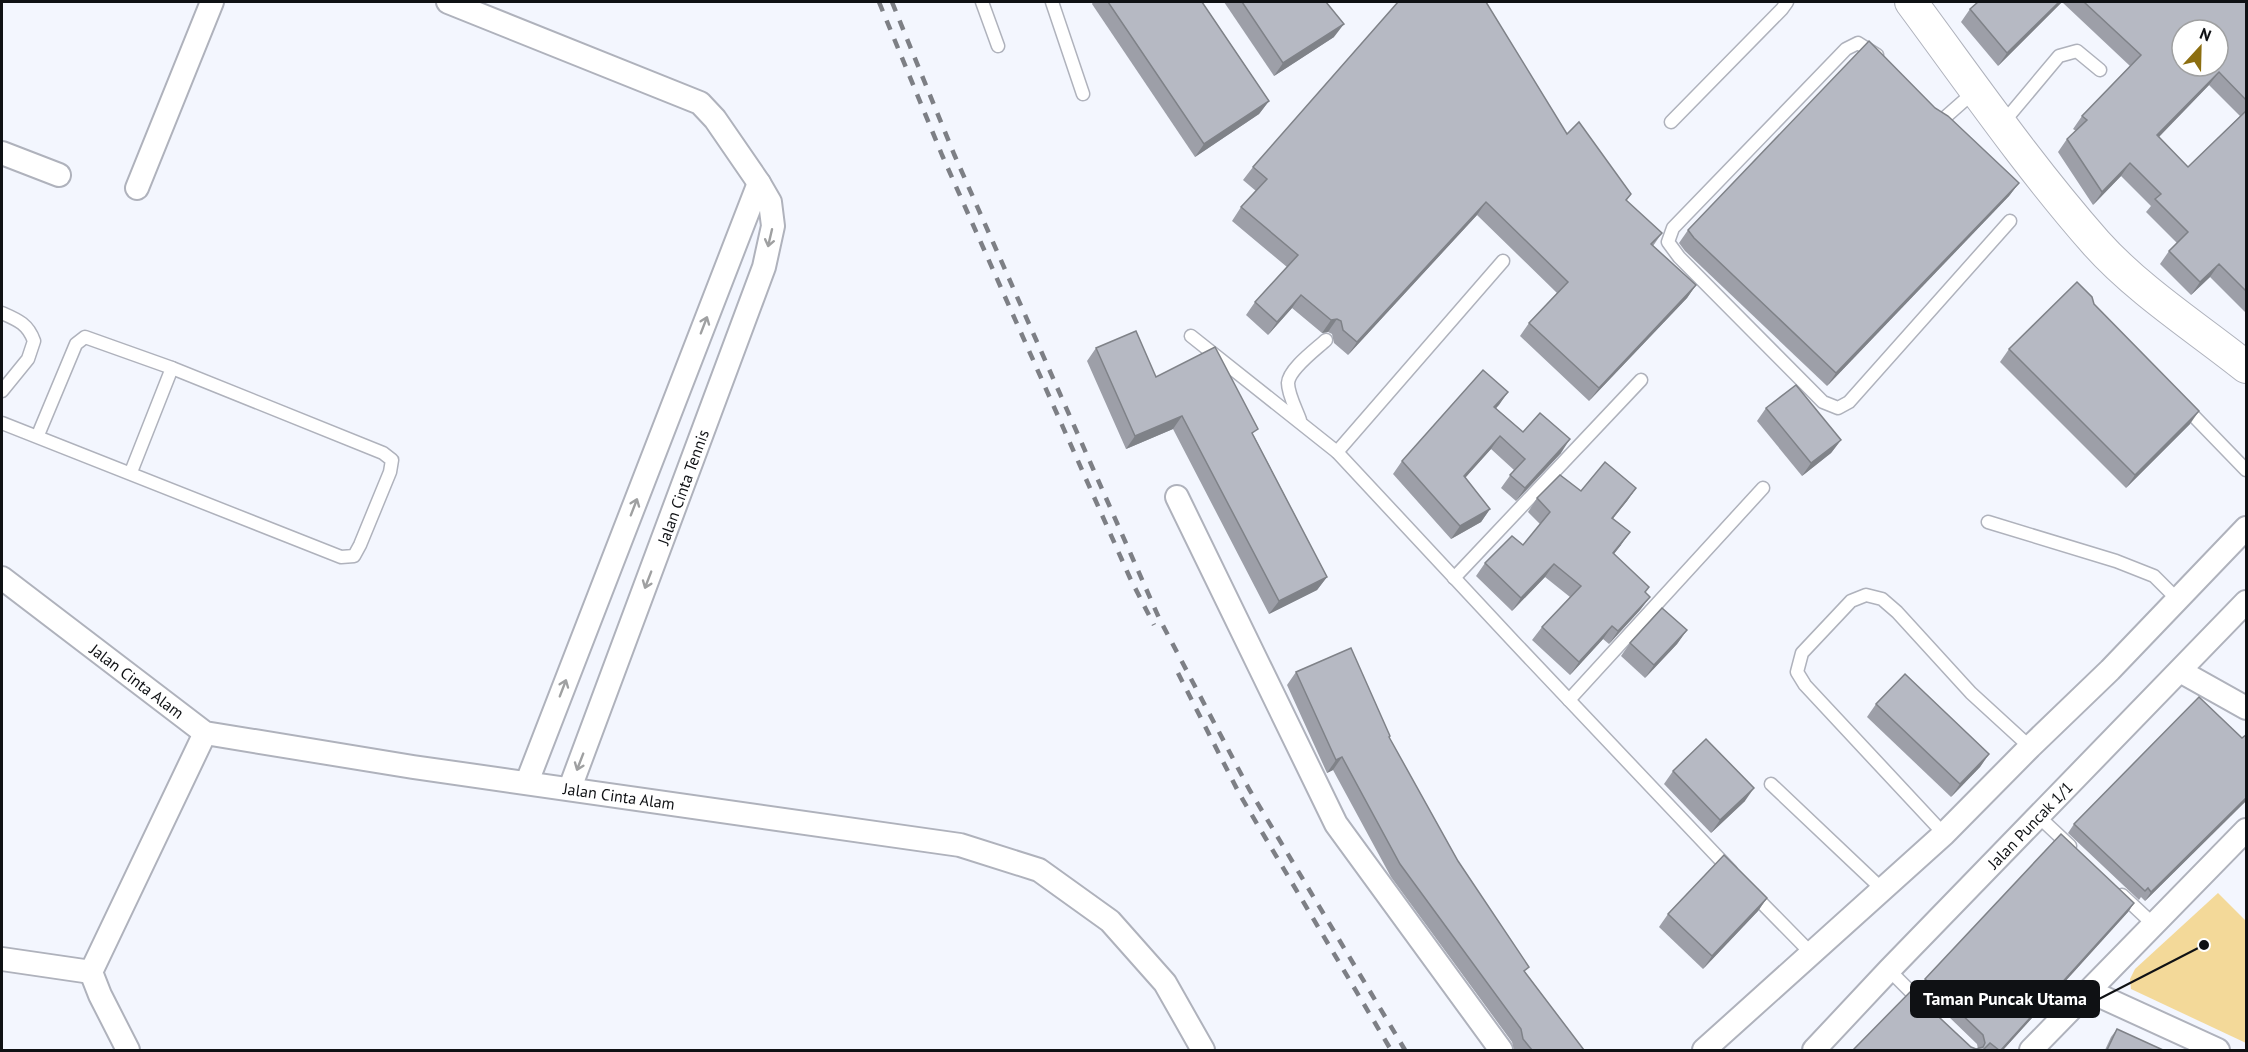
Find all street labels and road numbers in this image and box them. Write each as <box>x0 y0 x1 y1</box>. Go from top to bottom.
street label: Jalan Cinta Tennis <box>653 426 713 548</box>
street label: Jalan Cinta Alam <box>85 639 188 723</box>
street label: Jalan Puncak 1/1 <box>1983 777 2077 874</box>
street label: Jalan Cinta Alam <box>561 778 676 814</box>

